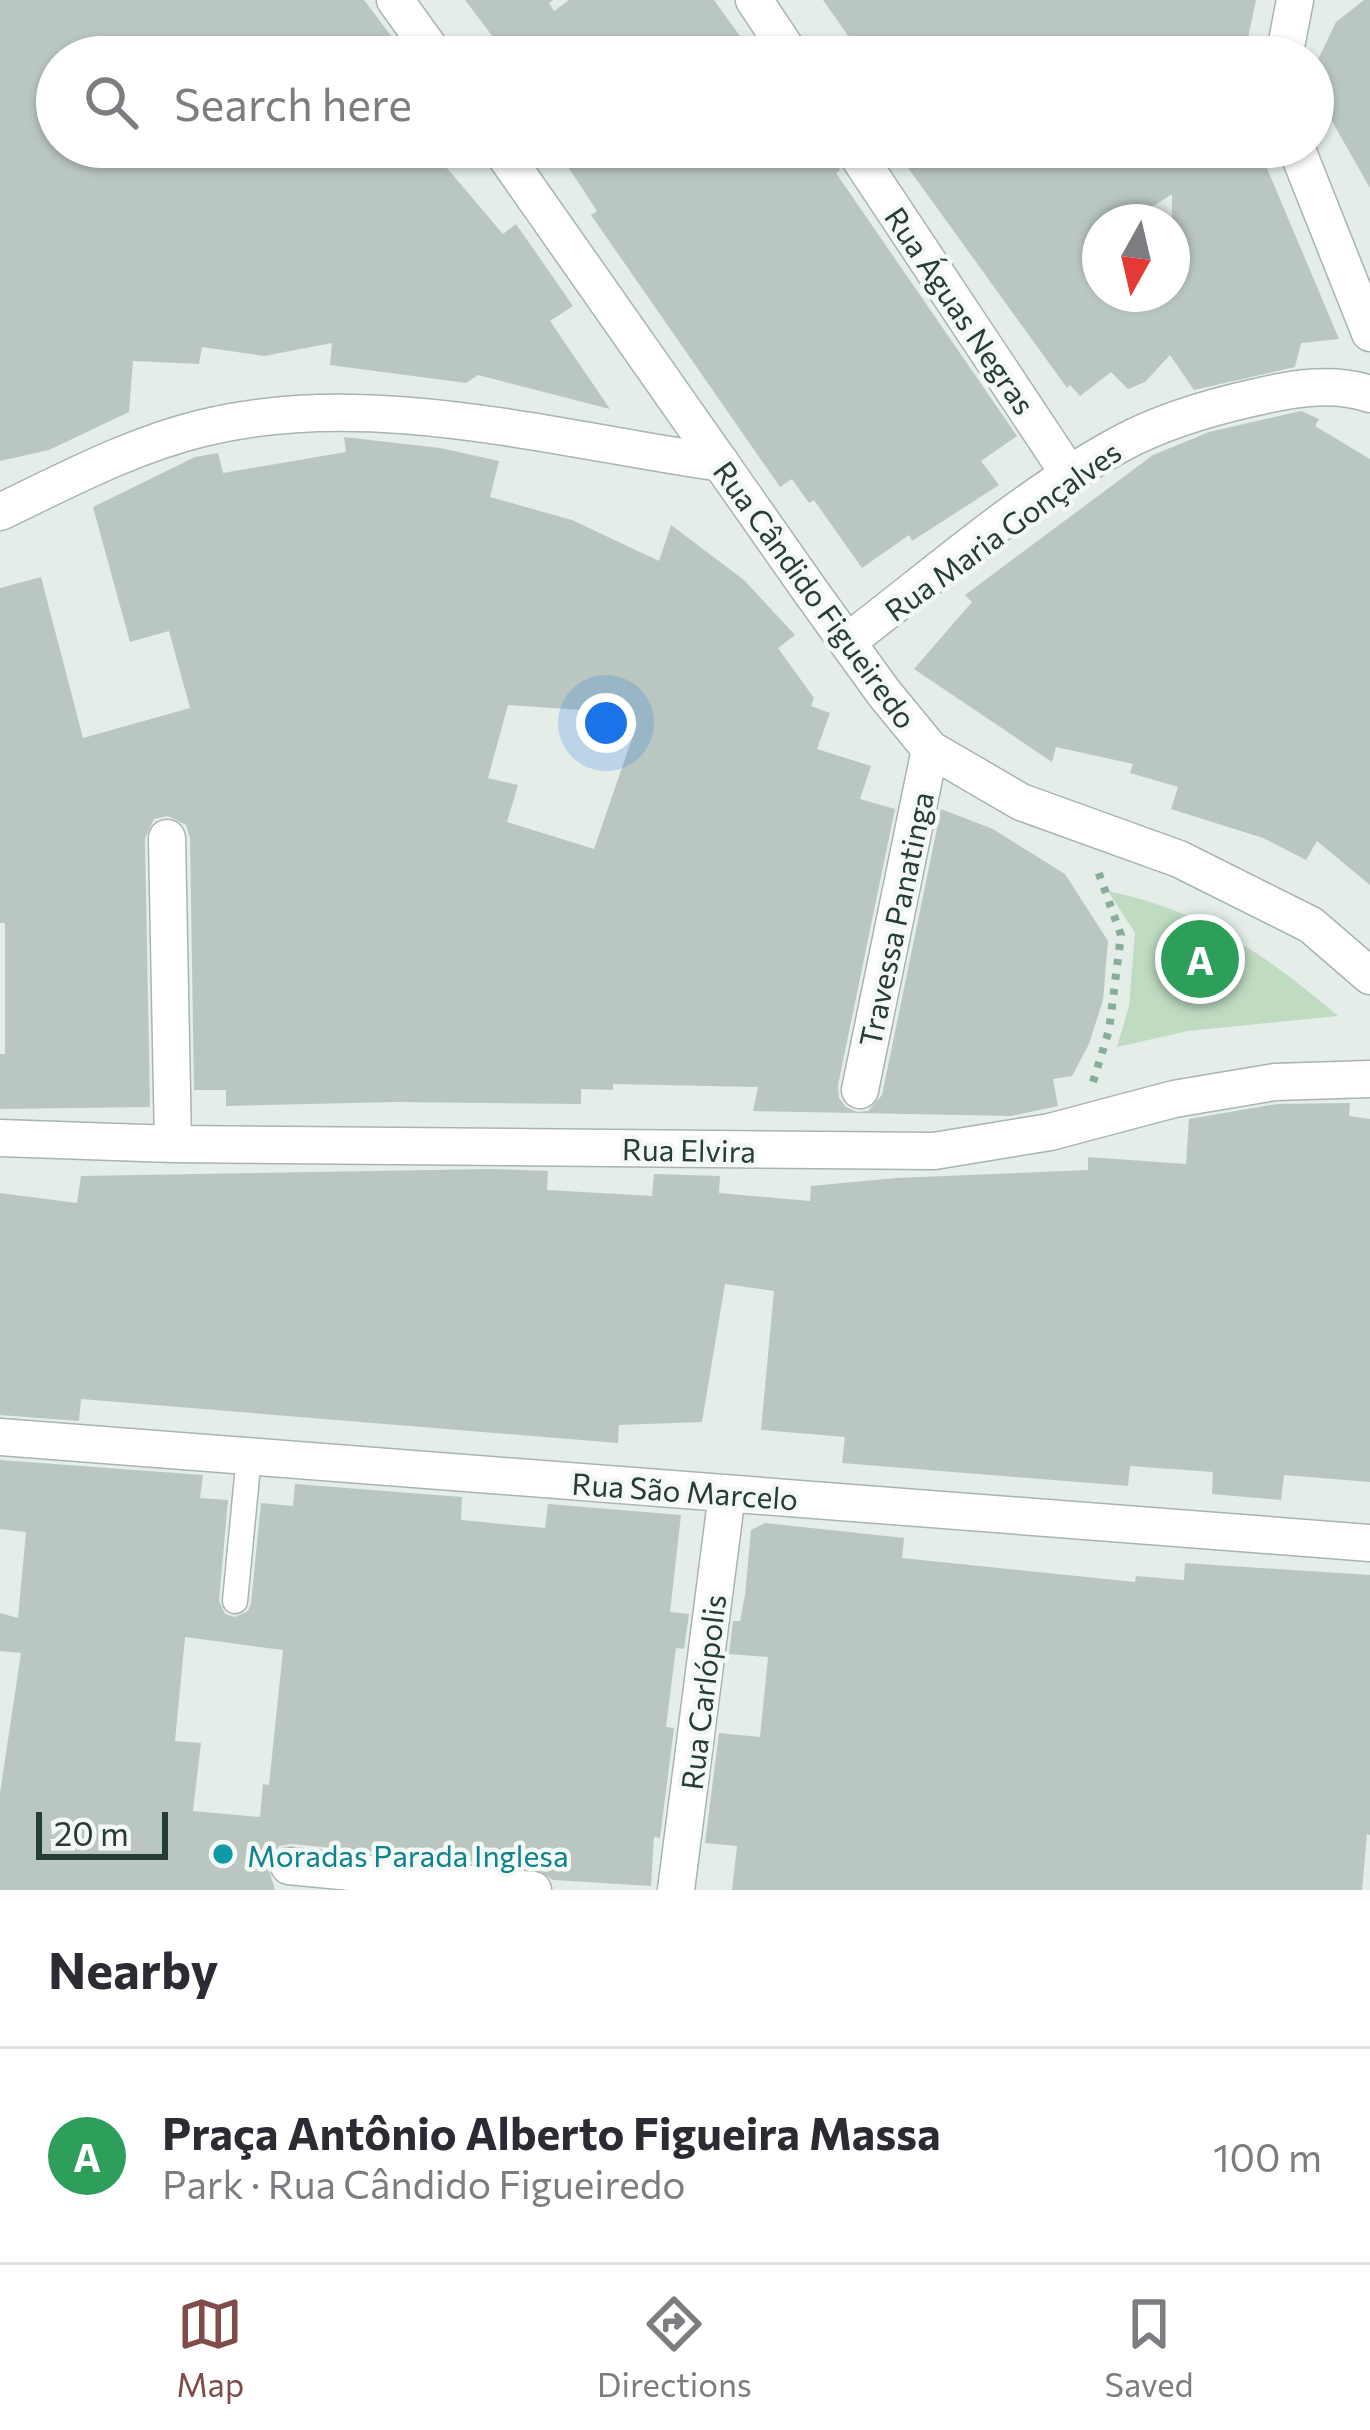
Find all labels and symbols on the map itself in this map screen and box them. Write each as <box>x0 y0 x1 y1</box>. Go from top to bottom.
street label: Rua Águas Negras <box>878 199 1044 421</box>
north arrow <box>1082 204 1190 312</box>
street label: Rua Maria Gonçalves <box>877 432 1127 628</box>
street label: Rua Cândido Figueiredo <box>707 453 925 735</box>
your location <box>576 693 636 753</box>
street label: Travessa Panatinga <box>850 788 940 1050</box>
pin: A <box>1161 914 1239 1004</box>
street label: Rua Elvira <box>622 1129 756 1169</box>
street label: Rua São Marcelo <box>571 1464 799 1516</box>
street label: Rua Carlópolis <box>672 1592 732 1792</box>
scale bar <box>36 1806 168 1859</box>
place label: Moradas Parada Inglesa <box>247 1836 569 1873</box>
marker: Moradas Parada Inglesa <box>210 1841 236 1867</box>

